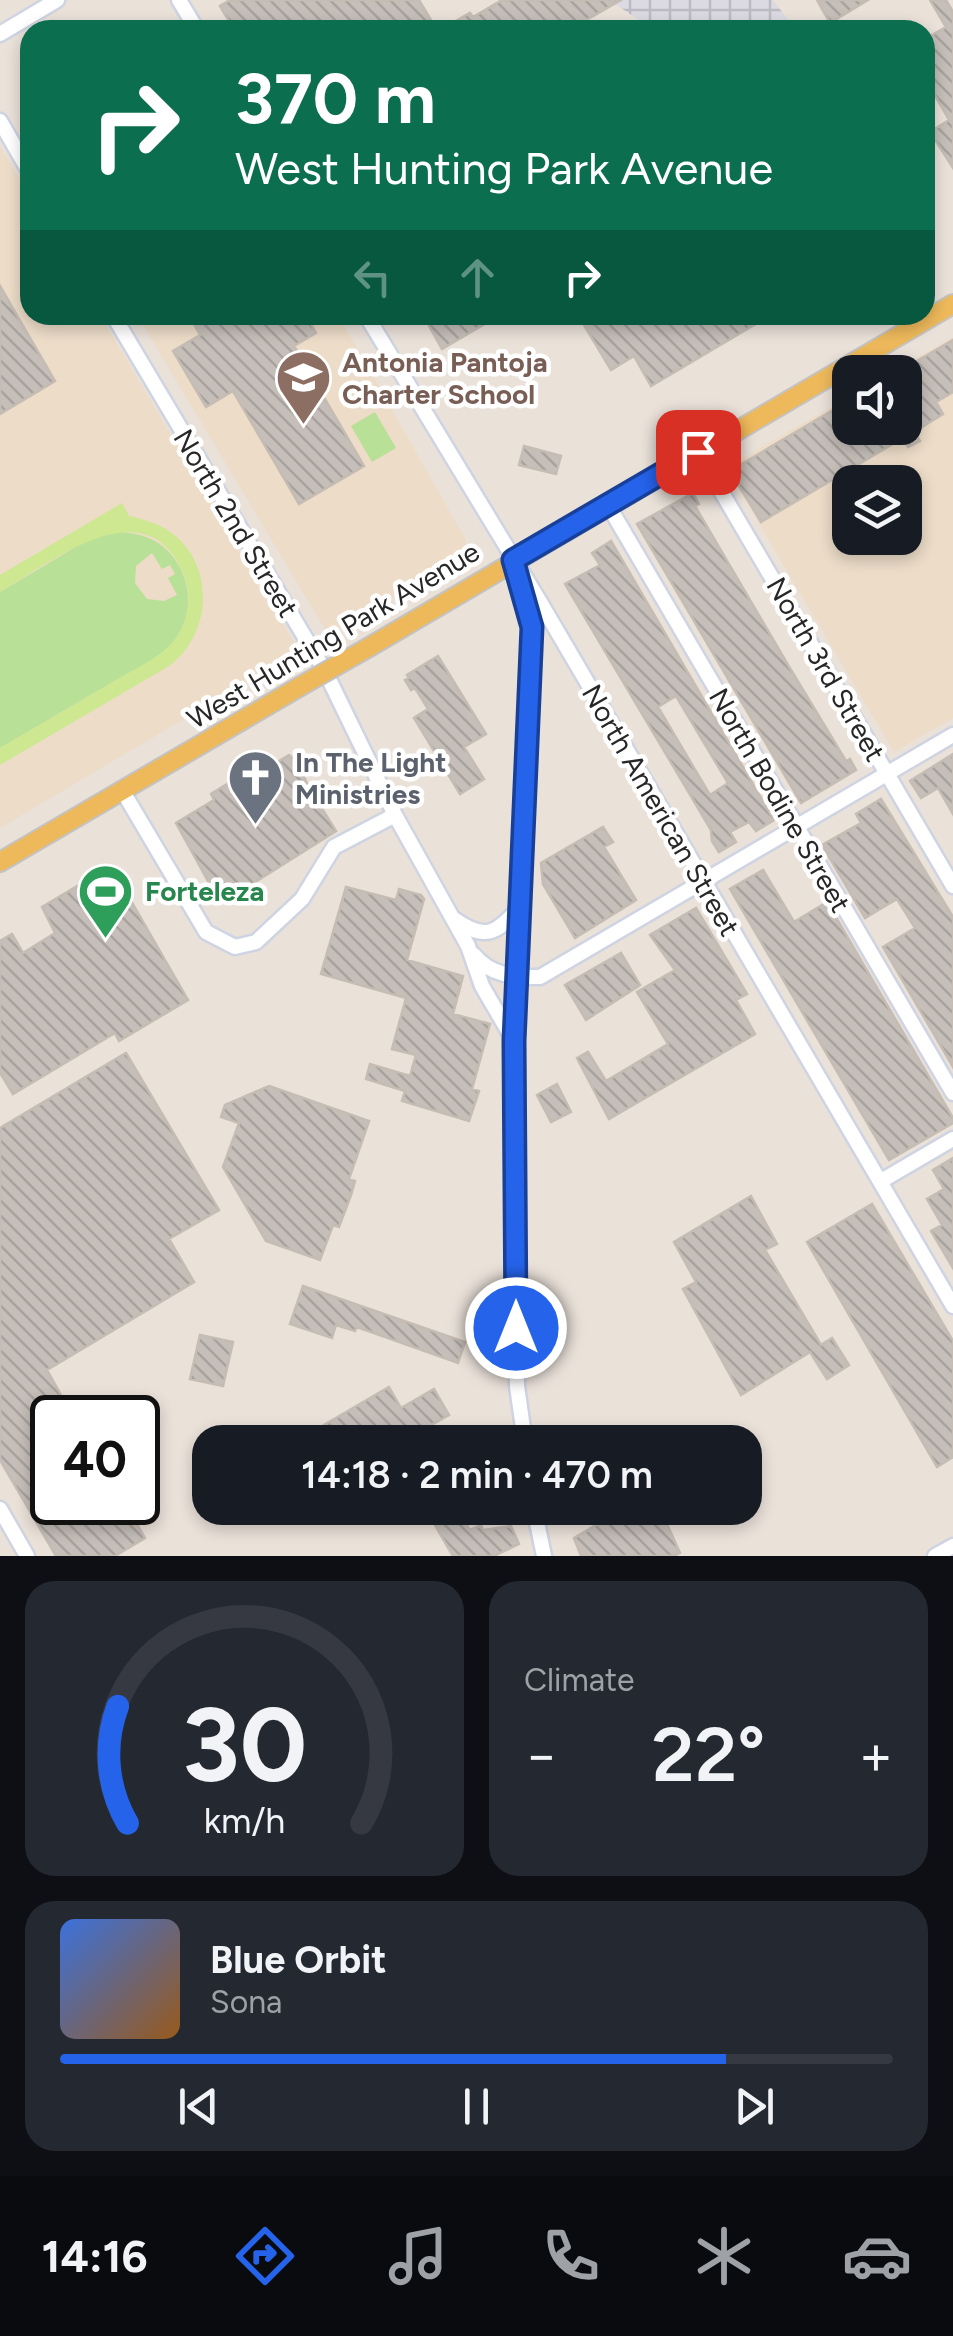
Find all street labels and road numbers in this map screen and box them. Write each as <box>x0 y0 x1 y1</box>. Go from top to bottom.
street label: North 2nd Street <box>166 423 306 623</box>
street label: West Hunting Park Avenue <box>181 534 485 736</box>
street label: North 3rd Street <box>760 571 892 767</box>
street label: North American Street <box>575 678 747 942</box>
street label: North Bodine Street <box>702 682 858 918</box>

